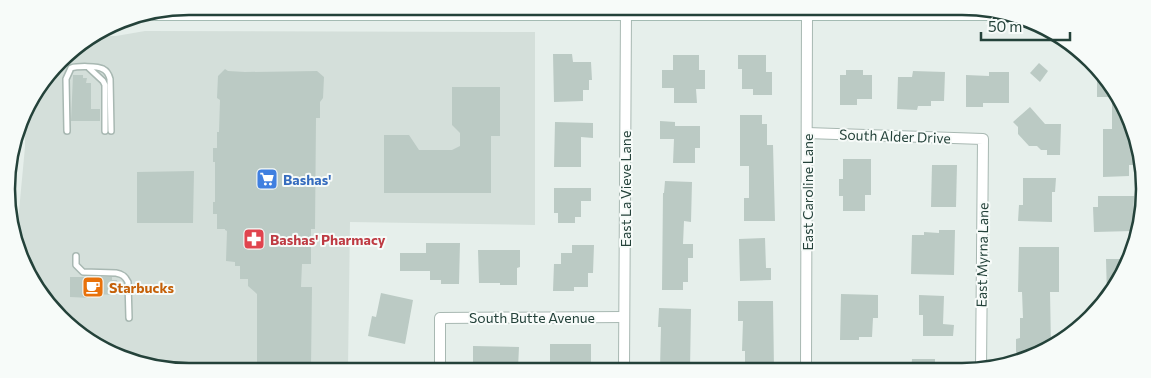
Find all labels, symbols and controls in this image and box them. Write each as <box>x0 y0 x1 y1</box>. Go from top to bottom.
scale bar <box>981 10 1070 42</box>
text: 50 m <box>988 17 1022 35</box>
street label: South Alder Drive <box>839 126 951 146</box>
street label: East La Vieve Lane <box>617 131 634 247</box>
street label: East Caroline Lane <box>799 134 816 251</box>
supermarket icon: Bashas' <box>255 167 279 191</box>
place label: Bashas' <box>283 171 331 188</box>
street label: East Myrna Lane <box>973 202 991 308</box>
pharmacy icon: Bashas' Pharmacy <box>242 227 266 251</box>
place label: Bashas' Pharmacy <box>270 231 386 248</box>
cafe icon: Starbucks <box>81 275 105 299</box>
place label: Starbucks <box>109 279 174 296</box>
street label: South Butte Avenue <box>469 309 595 326</box>

